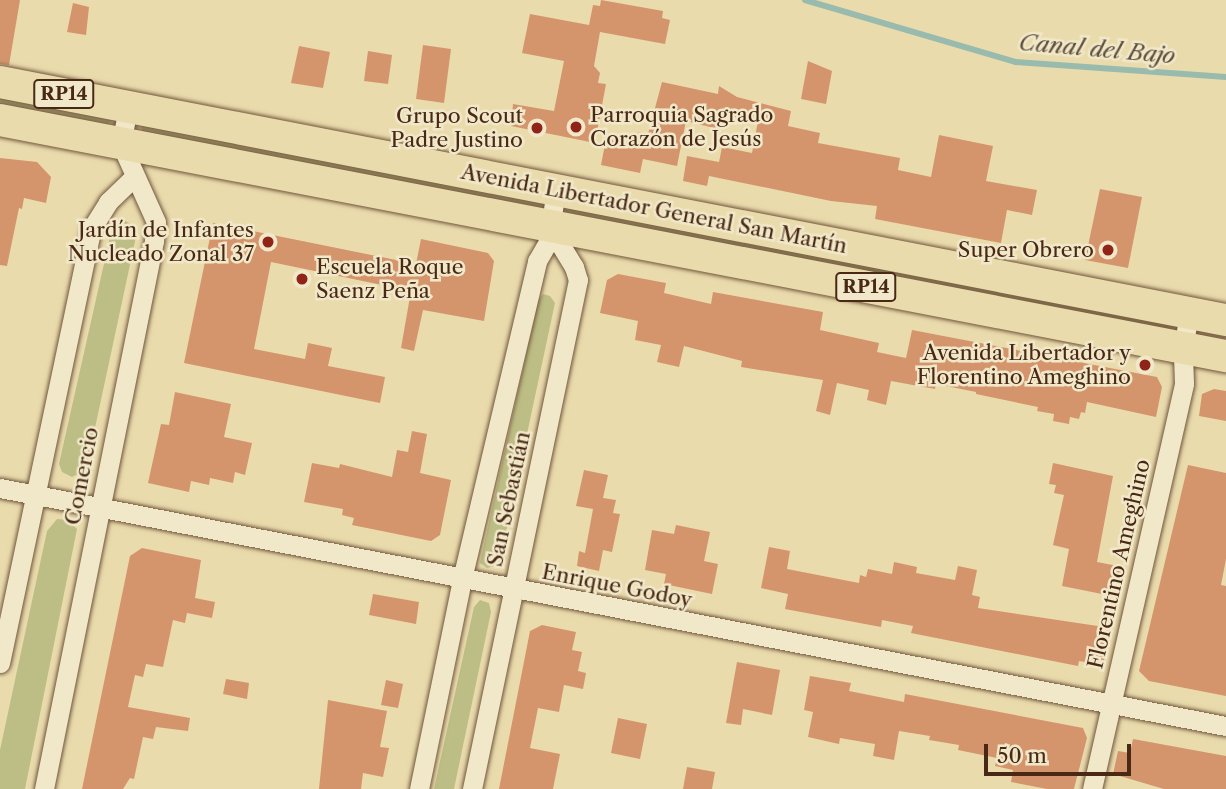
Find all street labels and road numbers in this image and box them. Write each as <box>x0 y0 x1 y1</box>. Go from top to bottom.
road number: RP14 <box>32 78 96 110</box>
street label: Avenida Libertador General San Martín <box>459 159 849 259</box>
road number: RP14 <box>834 272 898 302</box>
street label: Comercio <box>60 425 104 527</box>
street label: San Sebastián <box>482 429 536 569</box>
street label: Florentino Ameghino <box>1083 456 1155 672</box>
street label: Enrique Godoy <box>540 559 694 613</box>

